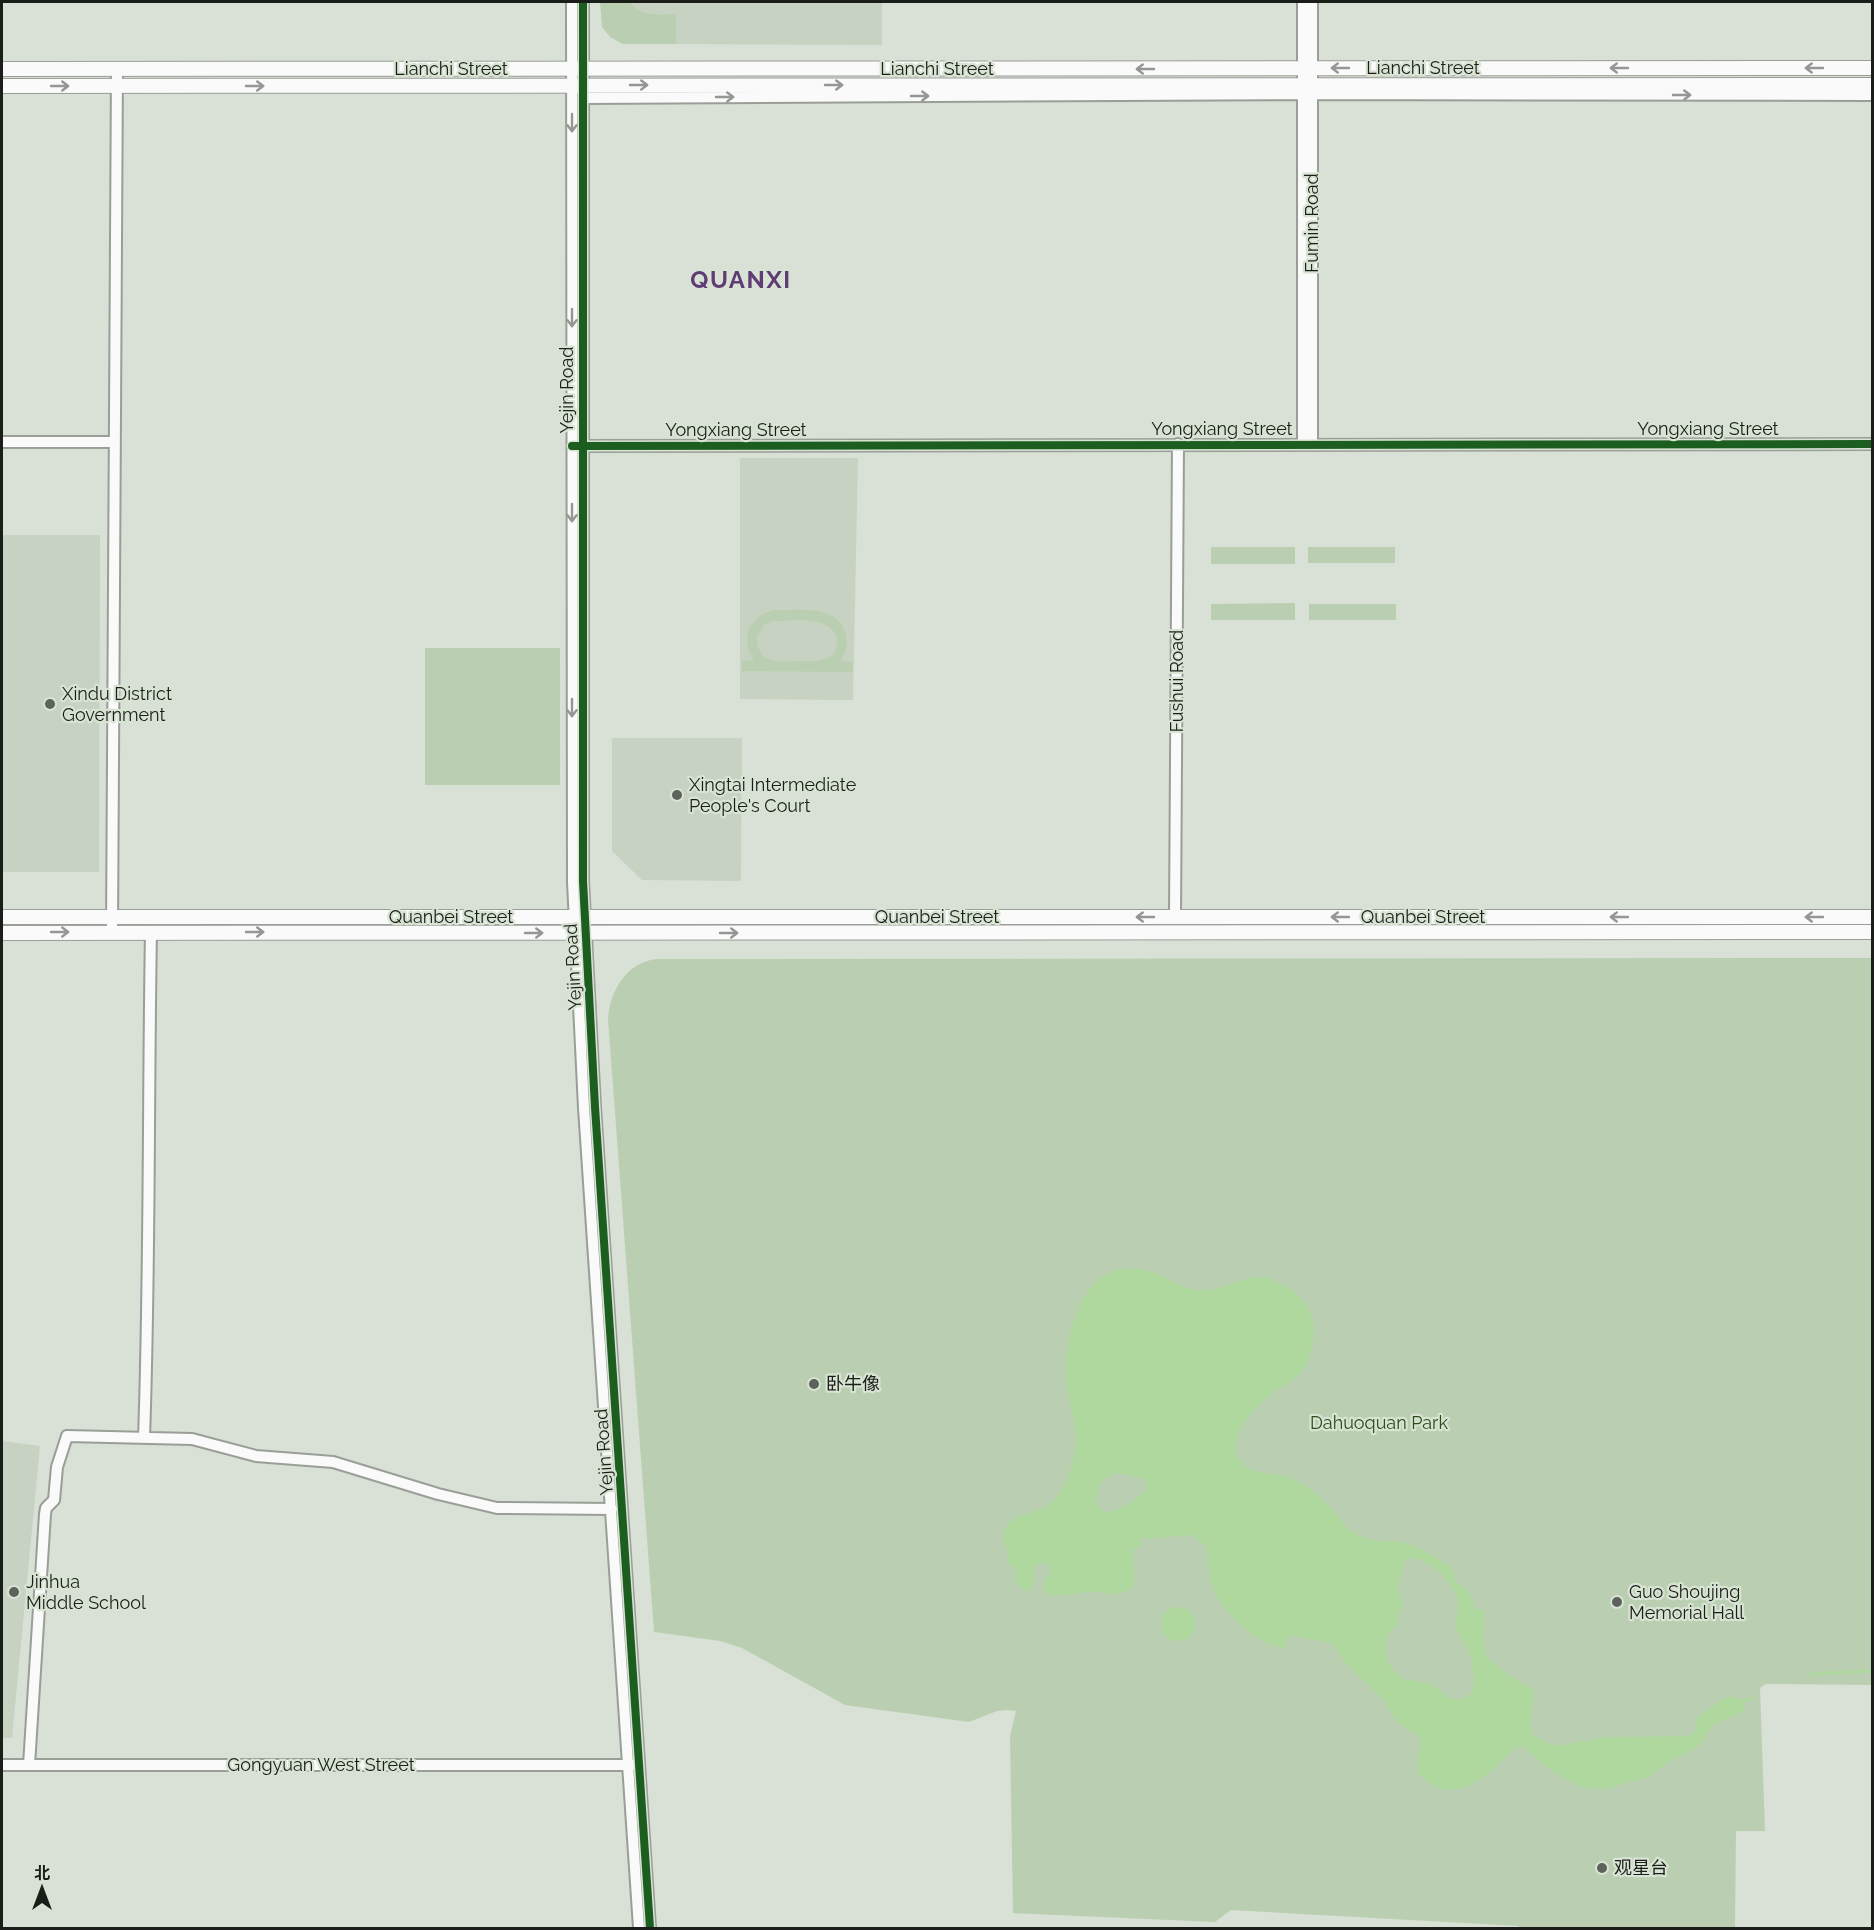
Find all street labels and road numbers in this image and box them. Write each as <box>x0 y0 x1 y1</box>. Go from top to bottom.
street label: Lianchi Street <box>1366 57 1480 78</box>
street label: Lianchi Street <box>394 58 508 79</box>
street label: Lianchi Street <box>880 58 994 79</box>
street label: Fumin Road <box>1301 173 1322 273</box>
street label: Yejin Road <box>556 347 577 433</box>
street label: Yongxiang Street <box>1151 418 1293 439</box>
street label: Yongxiang Street <box>1637 418 1779 439</box>
street label: Yongxiang Street <box>665 419 807 440</box>
street label: Fushui Road <box>1166 630 1187 732</box>
street label: Quanbei Street <box>389 906 513 927</box>
street label: Quanbei Street <box>875 906 999 927</box>
street label: Quanbei Street <box>1361 906 1485 927</box>
street label: Yejin Road <box>560 923 585 1011</box>
street label: Yejin Road <box>590 1408 617 1496</box>
street label: Gongyuan West Street <box>227 1754 415 1775</box>

